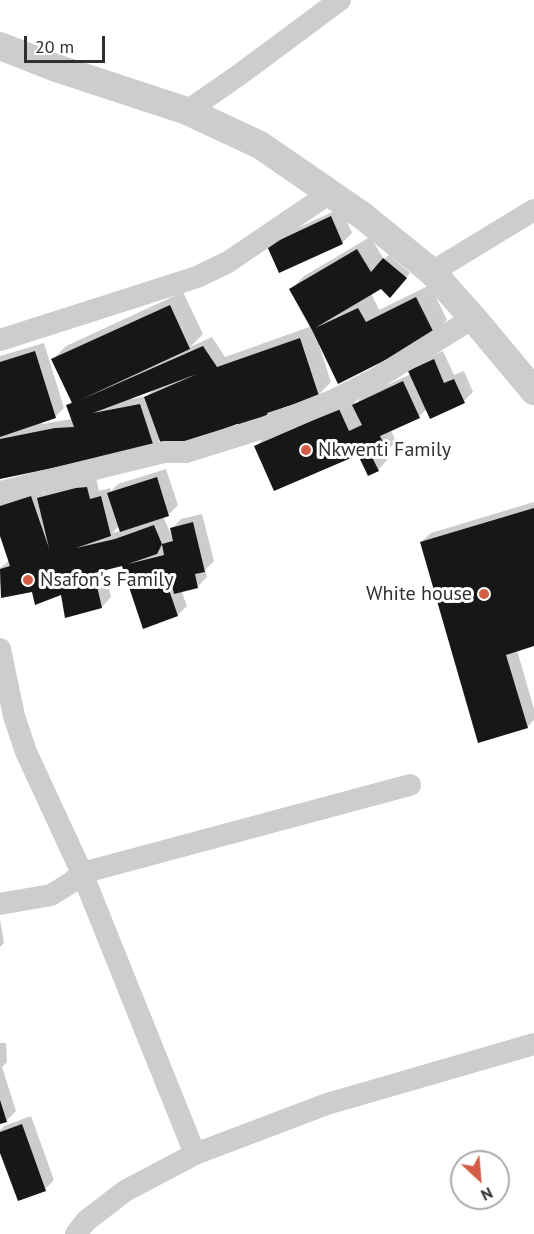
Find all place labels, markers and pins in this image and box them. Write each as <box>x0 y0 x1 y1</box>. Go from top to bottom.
place label: Nkwenti Family <box>318 438 451 462</box>
marker: Nkwenti Family <box>299 443 313 457</box>
place label: Nsafon's Family <box>40 568 174 592</box>
marker: Nsafon's Family <box>21 573 35 587</box>
place label: White house <box>366 582 472 606</box>
marker: White house <box>477 587 491 601</box>

